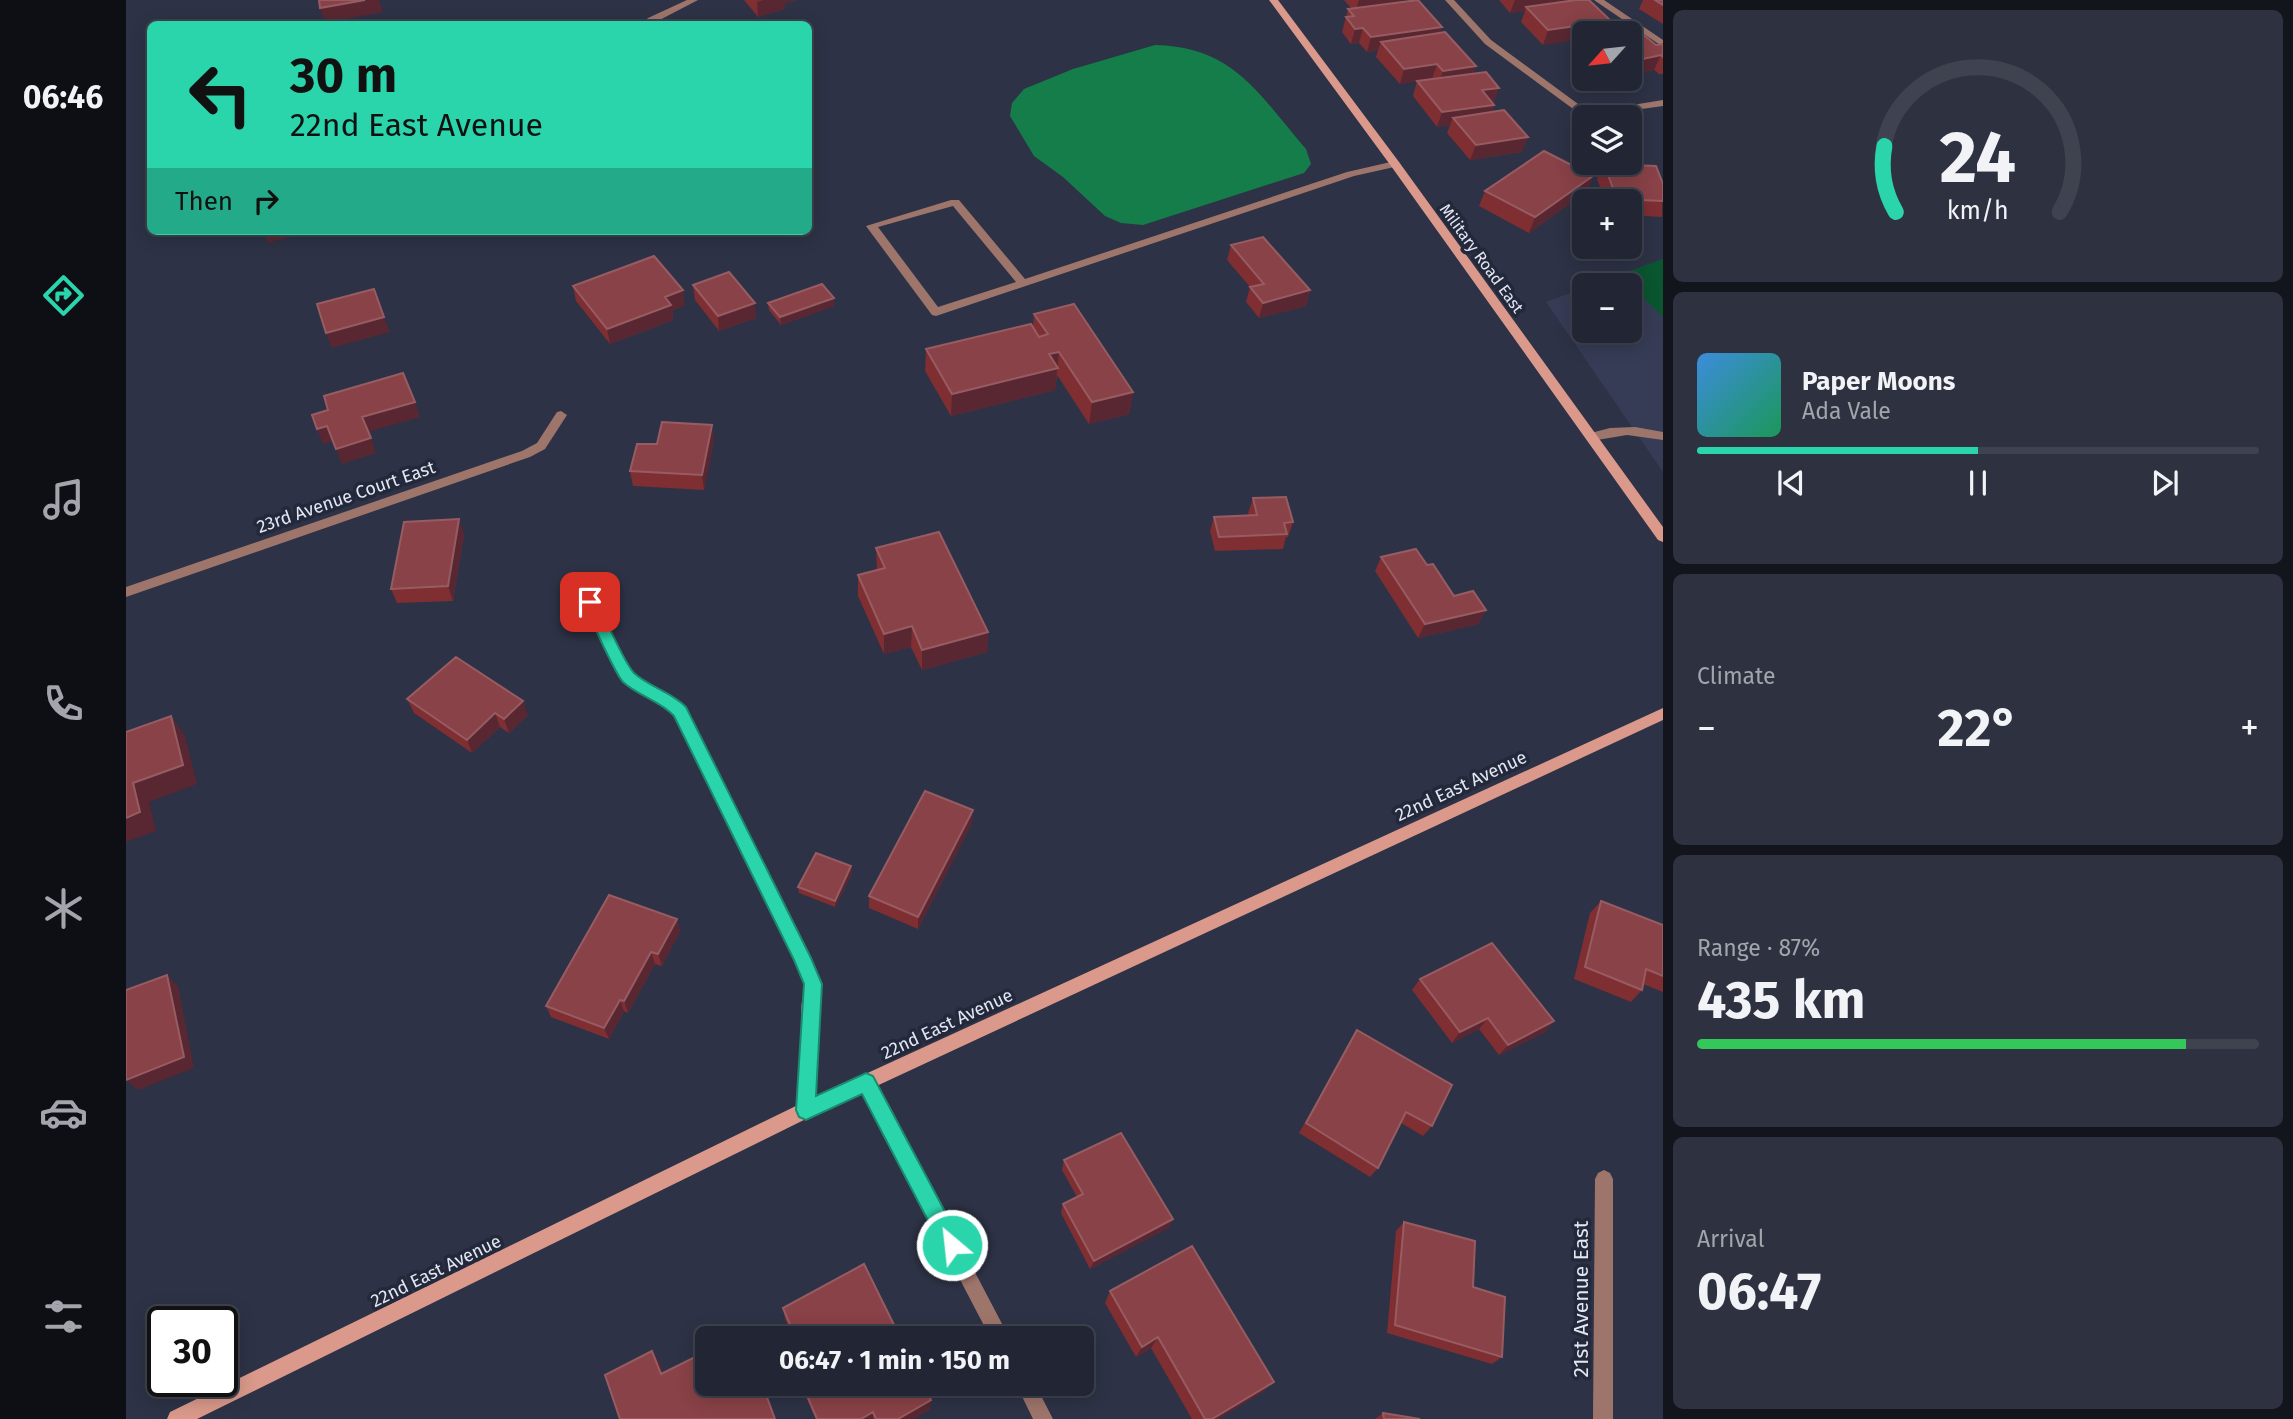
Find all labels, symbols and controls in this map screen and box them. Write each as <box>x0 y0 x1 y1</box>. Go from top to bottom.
north arrow <box>1572 21 1642 91</box>
map controls <box>1572 21 1642 343</box>
text: 30 m <box>290 46 397 105</box>
icon: left <box>175 49 266 140</box>
text: 06:46 <box>23 78 103 116</box>
button: layers <box>1572 105 1642 175</box>
text: 22nd East Avenue <box>290 106 543 144</box>
text: 24 <box>1940 114 2016 201</box>
icon: right <box>247 182 285 220</box>
text: Then <box>175 186 233 217</box>
button: + <box>1572 189 1642 259</box>
text: km/h <box>1947 196 2009 226</box>
street label: Military Road East <box>1436 200 1528 317</box>
icon: directions <box>39 271 88 320</box>
button: − <box>1572 273 1642 343</box>
text: Paper Moons <box>1802 366 1955 397</box>
text: Ada Vale <box>1802 397 1891 425</box>
street label: 23rd Avenue Court East <box>254 456 439 538</box>
icon: previous <box>1772 464 1810 502</box>
icon: pause <box>1959 464 1997 502</box>
icon: next <box>2146 464 2184 502</box>
icon: music <box>39 475 88 524</box>
pin <box>560 572 620 632</box>
icon: arrive <box>571 583 609 621</box>
text: Climate <box>1697 662 1776 690</box>
icon: phone <box>39 679 88 728</box>
text: 22° <box>1938 697 2018 760</box>
text: − <box>1697 705 1716 751</box>
text: + <box>2240 705 2259 751</box>
street label: 22nd East Avenue <box>1392 746 1530 826</box>
icon: climate <box>39 884 88 933</box>
text: Range · 87% <box>1697 934 1820 962</box>
text: 435 km <box>1697 969 1865 1032</box>
street label: 22nd East Avenue <box>878 984 1016 1064</box>
icon: car <box>39 1088 88 1137</box>
position arrow <box>915 1208 989 1282</box>
street label: 21st Avenue East <box>1568 1220 1594 1377</box>
text: Arrival <box>1697 1225 1764 1253</box>
street label: 22nd East Avenue <box>367 1230 505 1312</box>
text: 06:47 <box>1697 1260 1821 1323</box>
icon: filters <box>39 1292 88 1341</box>
speed limit sign: 30 <box>147 1306 238 1397</box>
text: 06:47 · 1 min · 150 m <box>779 1345 1010 1376</box>

